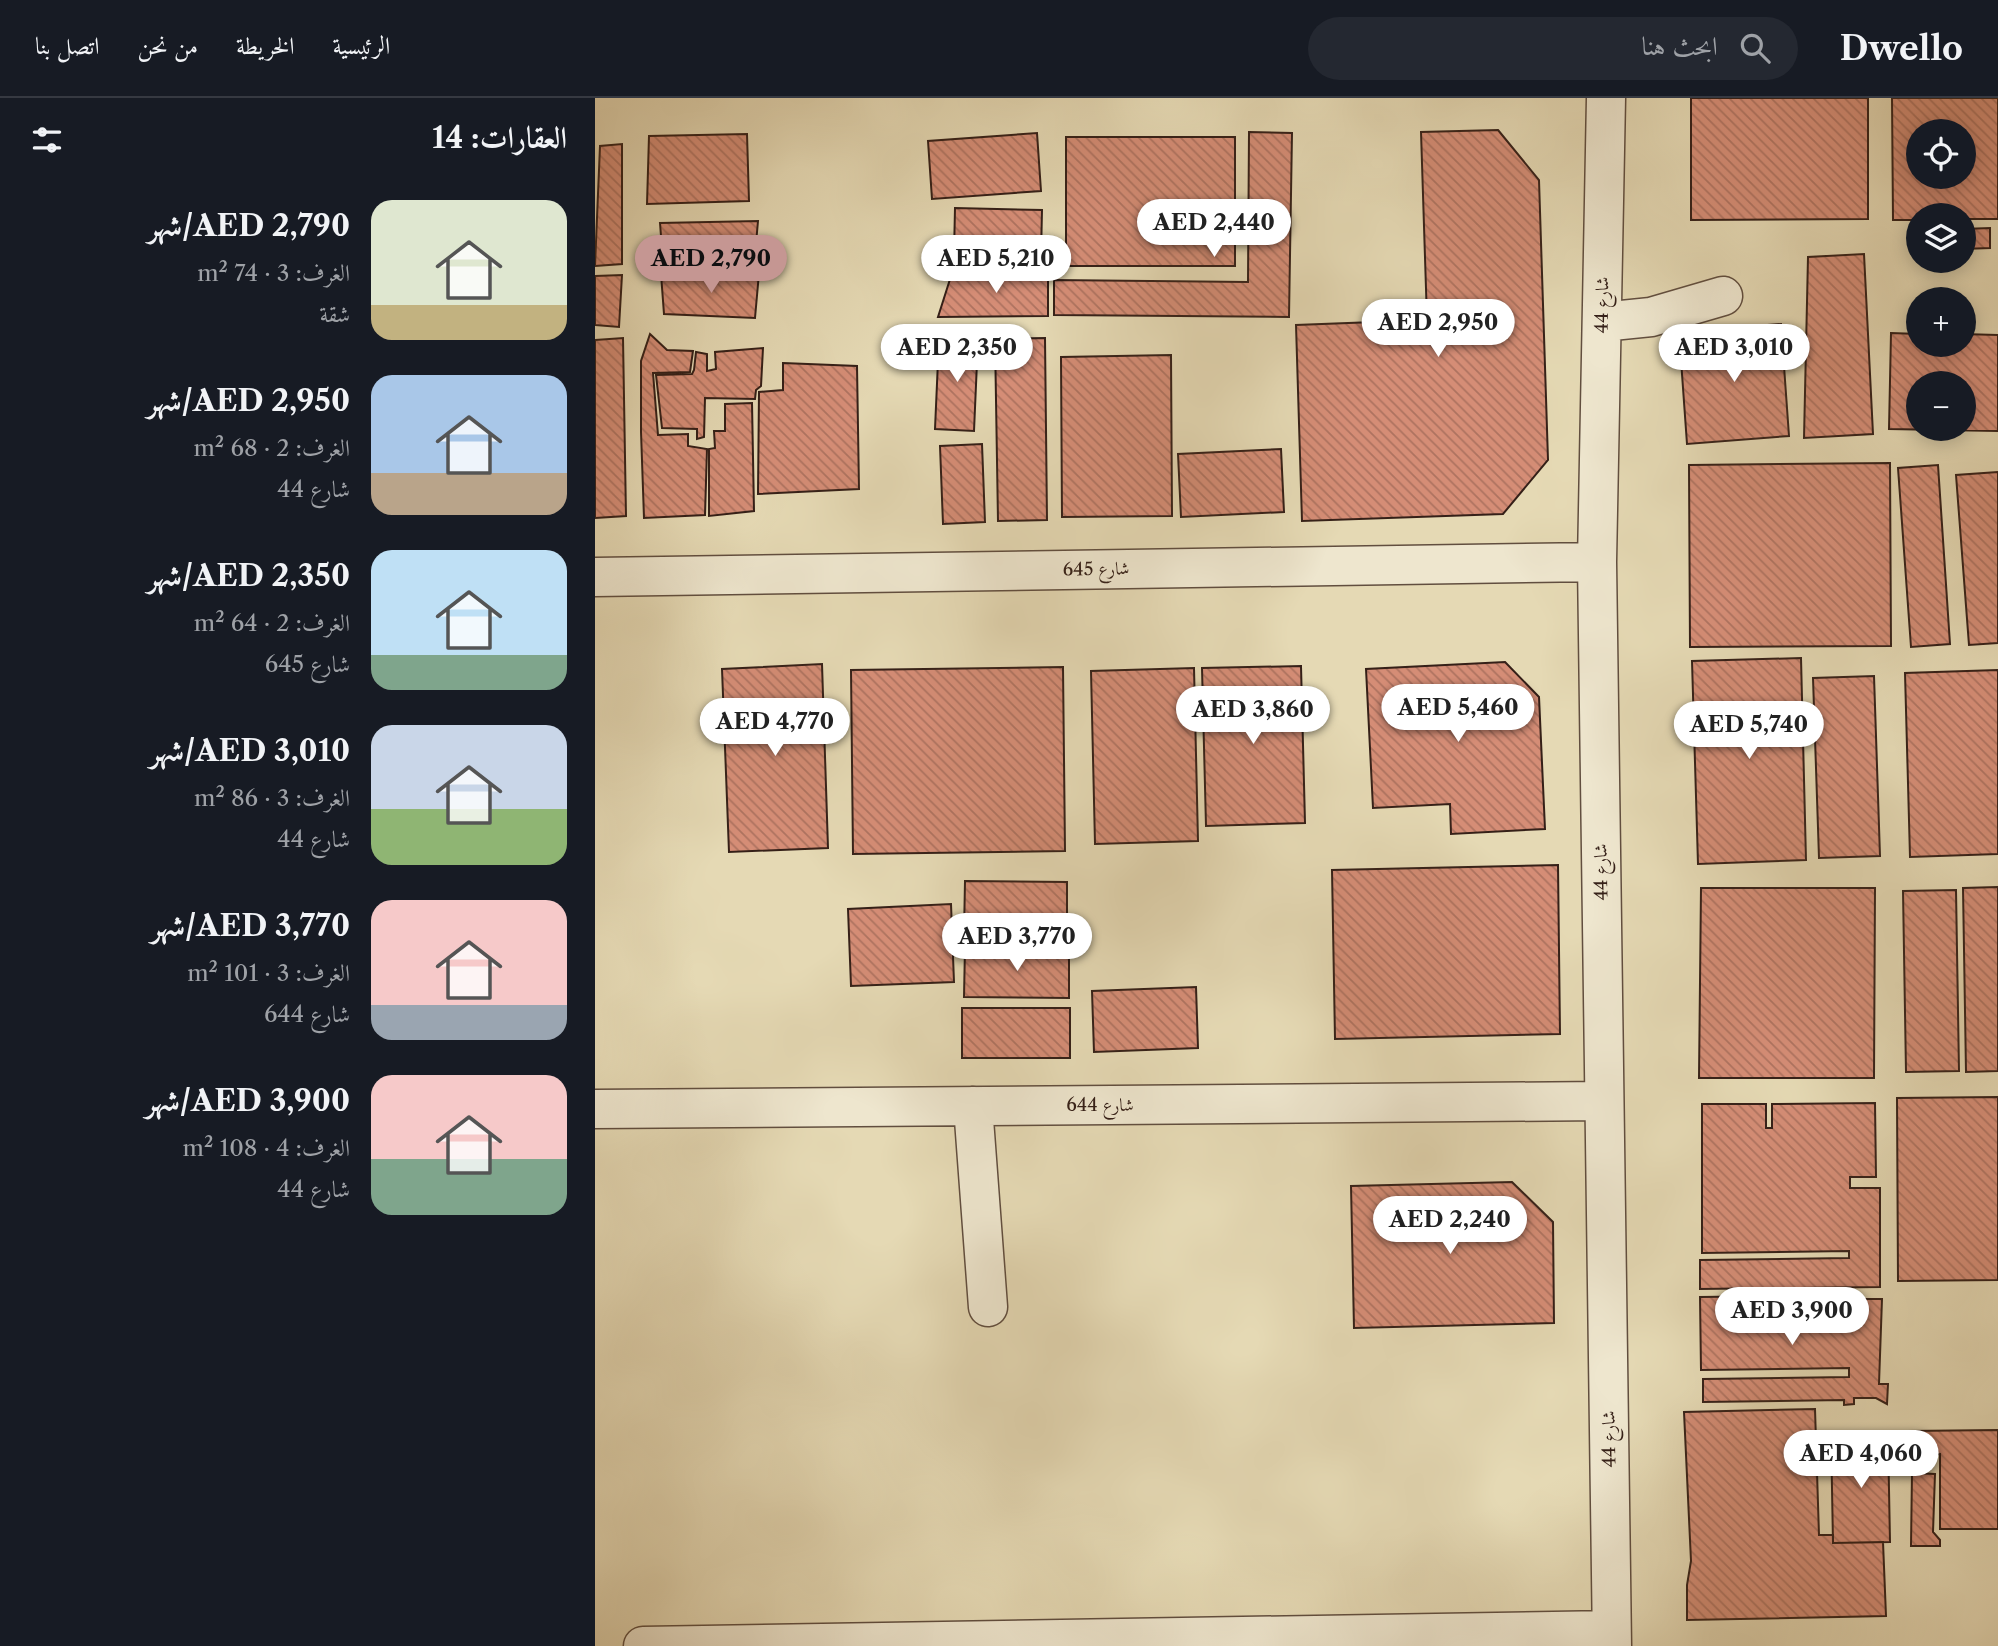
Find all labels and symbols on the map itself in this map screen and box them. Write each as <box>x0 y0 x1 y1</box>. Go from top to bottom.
pin: AED 2,440 <box>1134 200 1294 259</box>
pin: AED 2,790 <box>631 236 791 295</box>
pin: AED 5,210 <box>916 236 1076 295</box>
street label: شارع 44 <box>1591 276 1617 334</box>
pin: AED 2,950 <box>1358 300 1518 359</box>
pin: AED 2,350 <box>877 324 1037 384</box>
pin: AED 3,010 <box>1654 324 1814 384</box>
street label: شارع 645 <box>1062 557 1130 585</box>
pin: AED 5,460 <box>1378 684 1538 744</box>
pin: AED 3,860 <box>1173 686 1333 746</box>
pin: AED 4,770 <box>695 698 855 758</box>
pin: AED 5,740 <box>1669 702 1829 761</box>
street label: شارع 44 <box>1590 843 1616 901</box>
pin: AED 3,770 <box>937 914 1097 973</box>
street label: شارع 644 <box>1066 1094 1134 1120</box>
pin: AED 2,240 <box>1370 1196 1530 1256</box>
pin: AED 3,900 <box>1712 1288 1872 1347</box>
street label: شارع 44 <box>1598 1410 1624 1468</box>
pin: AED 4,060 <box>1781 1430 1941 1490</box>

